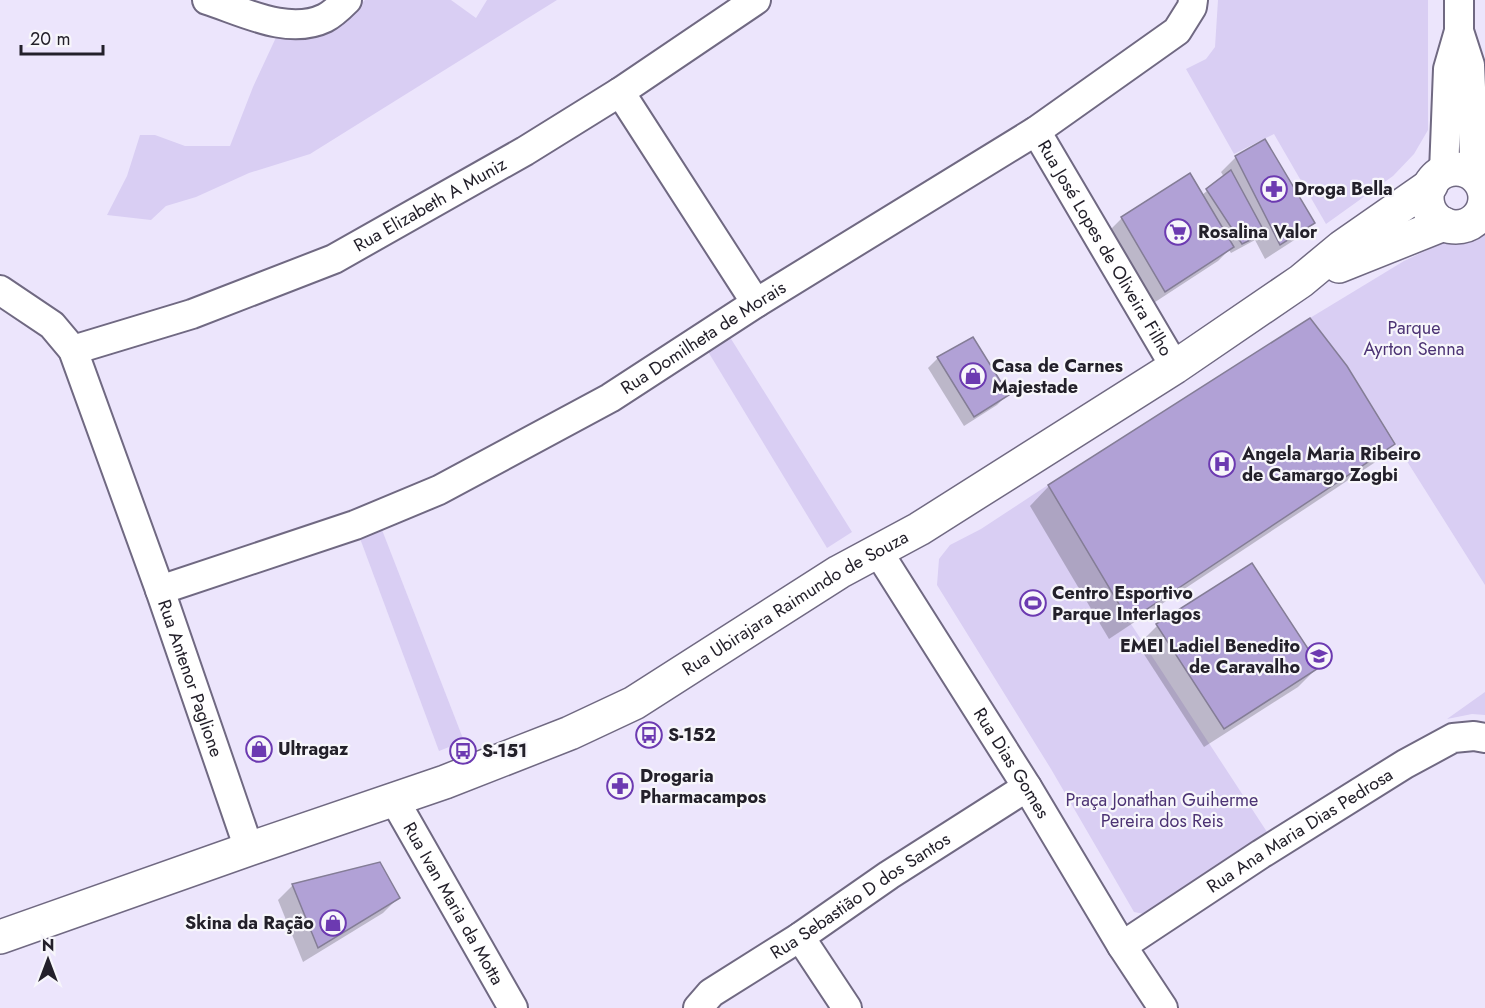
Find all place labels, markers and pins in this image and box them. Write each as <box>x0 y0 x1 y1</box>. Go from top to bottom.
pharmacy icon: Droga Bella <box>1259 174 1289 204</box>
place label: Droga Bella <box>1294 176 1393 202</box>
supermarket icon: Rosalina Valor <box>1163 217 1193 247</box>
place label: Rosalina Valor <box>1198 219 1318 245</box>
place label: Casa de Carnes Majestade <box>992 353 1123 400</box>
shop icon: Casa de Carnes Majestade <box>958 361 988 391</box>
place label: Angela Maria Ribeiro de Camargo Zogbi <box>1241 441 1421 488</box>
hospital icon: Angela Maria Ribeiro de Camargo Zogbi <box>1207 449 1237 479</box>
place label: Centro Esportivo Parque Interlagos <box>1052 580 1201 627</box>
sports icon: Centro Esportivo Parque Interlagos <box>1018 588 1048 618</box>
place label: EMEI Ladiel Benedito de Caravalho <box>1120 633 1300 680</box>
school or university icon: EMEI Ladiel Benedito de Caravalho <box>1304 641 1334 671</box>
bus stop icon: S-152 <box>634 720 664 750</box>
place label: S-152 <box>668 722 716 748</box>
shop icon: Ultragaz <box>244 734 274 764</box>
place label: Ultragaz <box>278 736 349 762</box>
bus stop icon: S-151 <box>448 736 478 766</box>
place label: S-151 <box>482 738 527 764</box>
place label: Drogaria Pharmacampos <box>640 763 766 810</box>
pharmacy icon: Drogaria Pharmacampos <box>605 771 635 801</box>
shop icon: Skina da Ração <box>318 908 348 938</box>
place label: Skina da Ração <box>185 910 314 936</box>

